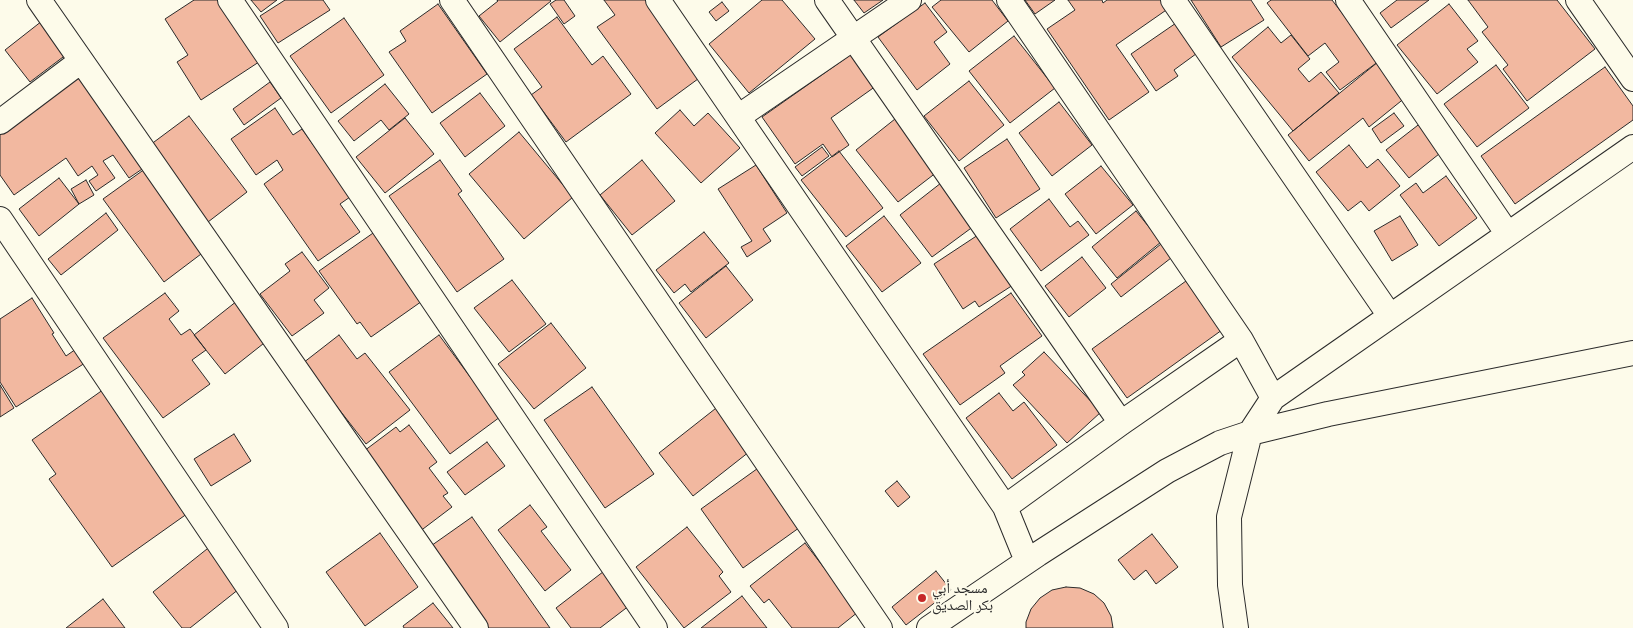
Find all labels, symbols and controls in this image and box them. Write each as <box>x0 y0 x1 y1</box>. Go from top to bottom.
place label: مسجد أبي بكر الصديق <box>932 580 993 615</box>
marker: مسجد أبي بكر الصديق <box>916 592 928 604</box>

